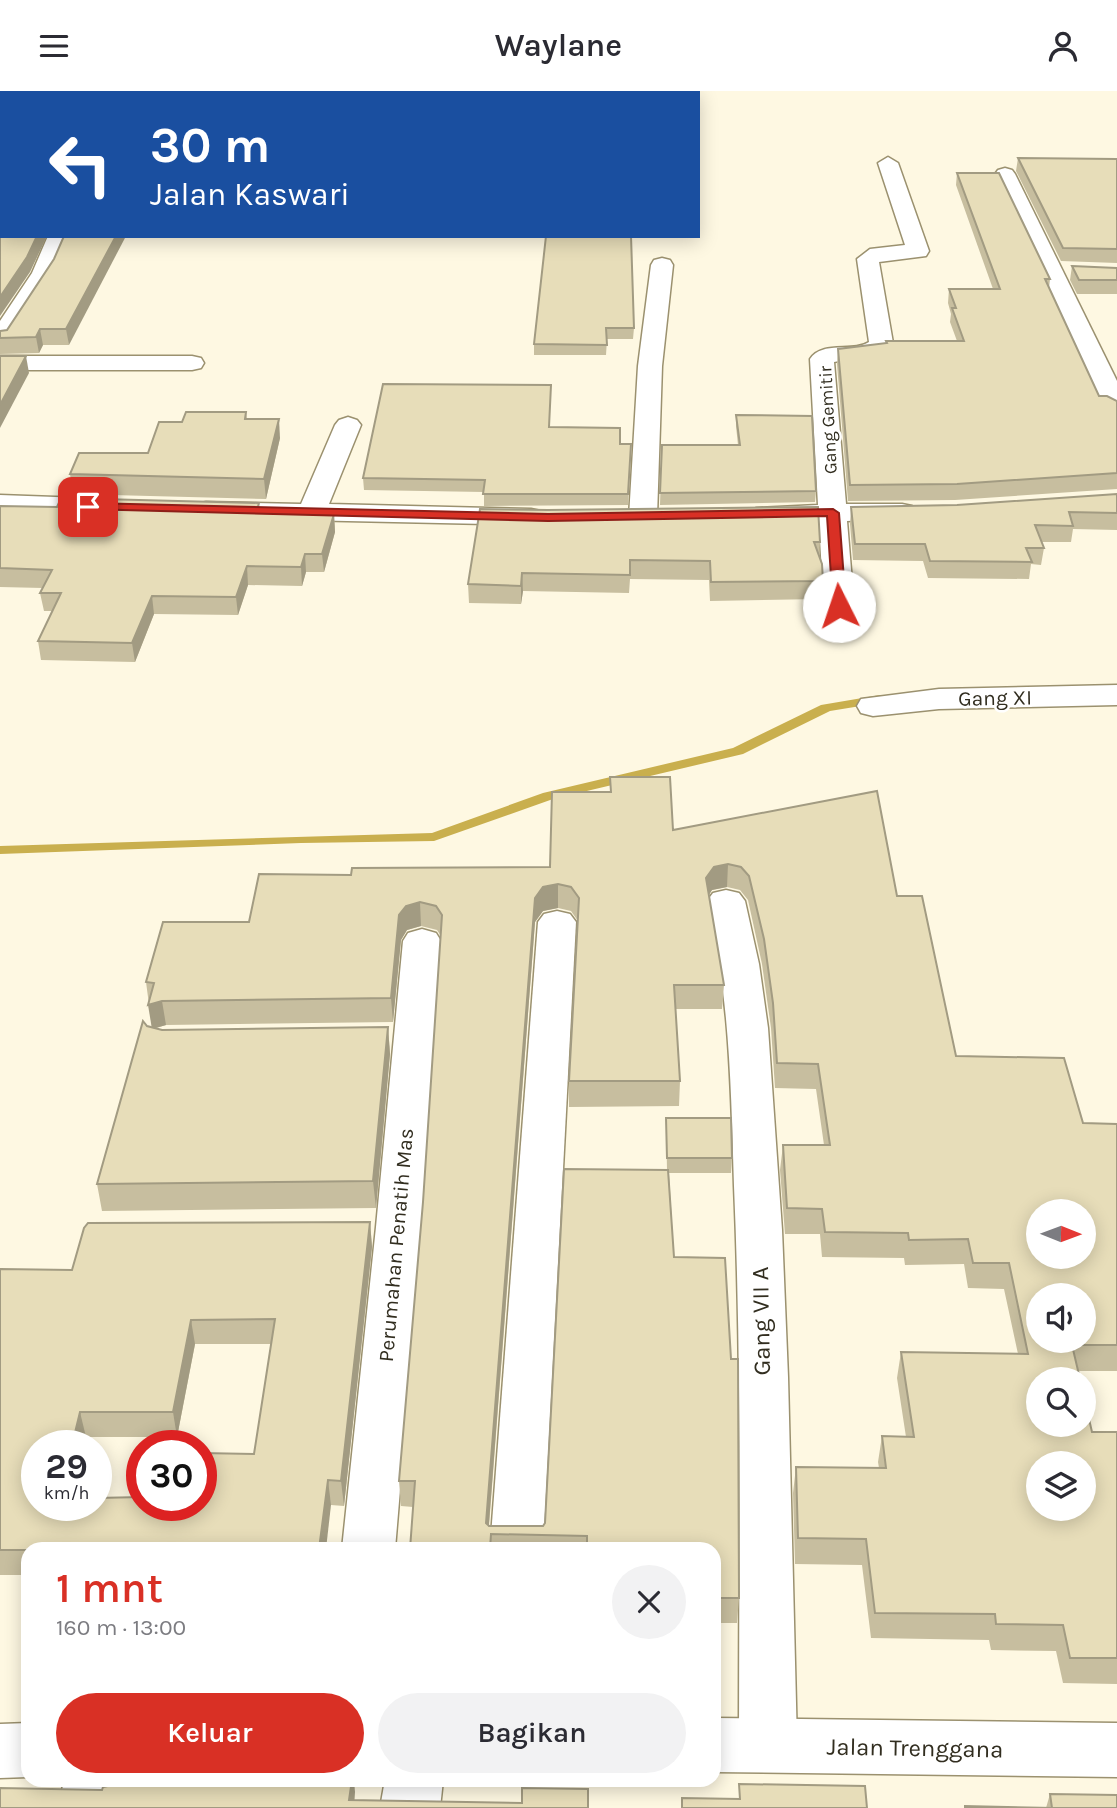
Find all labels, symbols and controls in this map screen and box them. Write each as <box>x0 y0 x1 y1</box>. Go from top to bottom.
icon: menu <box>35 27 73 65</box>
text: Waylane <box>495 27 622 64</box>
icon: person <box>1044 27 1082 65</box>
text: 30 m <box>150 117 270 174</box>
icon: left <box>35 119 126 210</box>
text: Jalan Kaswari <box>150 176 350 213</box>
street label: Gang Gemitir <box>814 365 842 475</box>
pin <box>58 477 118 537</box>
icon: arrive <box>69 488 107 526</box>
position arrow <box>802 569 876 643</box>
street label: Gang XI <box>958 685 1032 711</box>
street label: Perumahan Penatih Mas <box>374 1127 418 1363</box>
north arrow <box>1026 1199 1096 1269</box>
map controls <box>1026 1199 1096 1521</box>
street label: Gang VII A <box>746 1266 776 1376</box>
button: sound <box>1026 1283 1096 1353</box>
button: search <box>1026 1367 1096 1437</box>
speed limit sign: 30 <box>126 1430 217 1521</box>
text: 29 <box>45 1446 88 1487</box>
button: layers <box>1026 1451 1096 1521</box>
text: km/h <box>44 1482 89 1504</box>
text: 1 mnt <box>56 1563 163 1613</box>
button: close <box>612 1565 686 1639</box>
text: 160 m · 13:00 <box>56 1614 186 1641</box>
button: Keluar <box>56 1693 364 1773</box>
button: Bagikan <box>378 1693 686 1773</box>
street label: Jalan Trenggana <box>826 1732 1004 1764</box>

